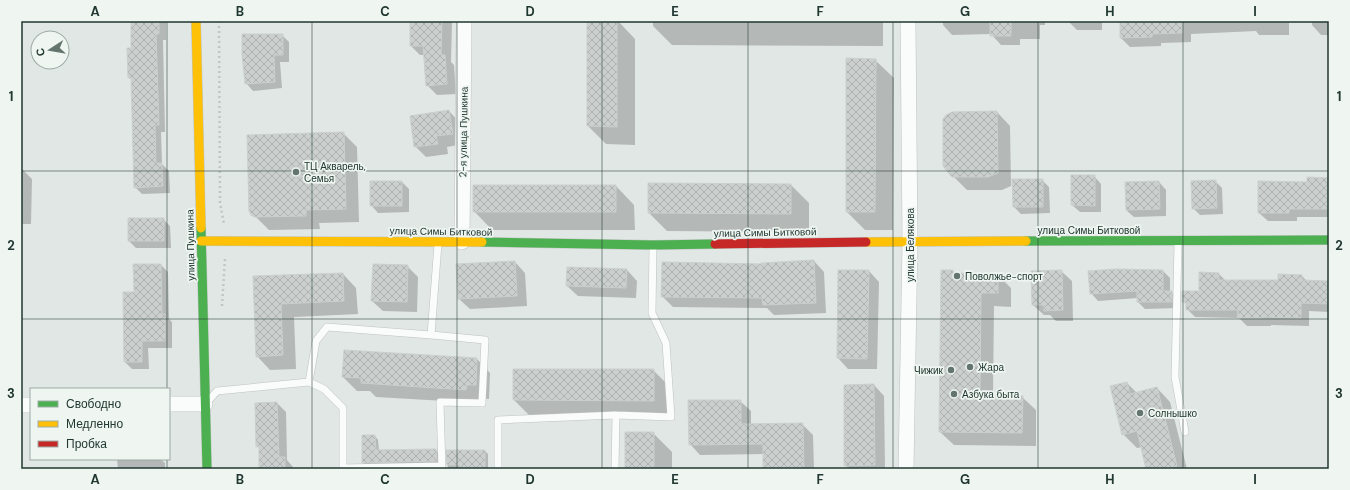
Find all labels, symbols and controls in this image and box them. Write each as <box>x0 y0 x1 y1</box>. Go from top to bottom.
text: A <box>90 3 100 20</box>
text: B <box>236 3 244 20</box>
text: C <box>380 3 390 20</box>
text: D <box>525 3 535 20</box>
text: E <box>671 3 679 20</box>
text: F <box>816 3 824 20</box>
text: G <box>960 3 970 20</box>
text: H <box>1105 3 1115 20</box>
text: I <box>1253 3 1257 20</box>
north arrow <box>30 30 70 70</box>
text: С <box>33 47 48 57</box>
street label: 2-я улица Пушкина <box>456 86 471 177</box>
text: 1 <box>9 88 13 105</box>
text: 1 <box>1337 88 1341 105</box>
place label: ТЦ Акварель, Семья <box>304 160 366 185</box>
marker: ТЦ Акварель, Семья <box>291 167 301 177</box>
street label: улица Белякова <box>904 208 917 282</box>
street label: улица Пушкина <box>183 209 198 281</box>
street label: улица Симы Битковой <box>389 224 493 239</box>
street label: улица Симы Битковой <box>1038 224 1140 237</box>
street label: улица Симы Битковой <box>713 225 817 240</box>
text: 2 <box>7 237 15 254</box>
text: 2 <box>1335 237 1343 254</box>
place label: Поволжье-спорт <box>965 270 1043 283</box>
marker: Поволжье-спорт <box>952 271 962 281</box>
place label: Жара <box>978 361 1004 374</box>
marker: Жара <box>965 362 975 372</box>
place label: Чижик <box>914 364 944 377</box>
marker: Чижик <box>946 365 956 375</box>
text: 3 <box>7 385 15 402</box>
text: 3 <box>1335 385 1343 402</box>
legend <box>30 388 170 460</box>
place label: Азбука быта <box>962 388 1020 401</box>
marker: Азбука быта <box>949 389 959 399</box>
text: Свободно <box>66 396 121 412</box>
place label: Солнышко <box>1148 407 1198 420</box>
marker: Солнышко <box>1135 408 1145 418</box>
text: Медленно <box>66 416 123 432</box>
text: Пробка <box>66 436 107 452</box>
text: A <box>90 471 100 488</box>
text: B <box>236 471 244 488</box>
text: C <box>380 471 390 488</box>
text: D <box>525 471 535 488</box>
text: E <box>671 471 679 488</box>
text: F <box>816 471 824 488</box>
text: G <box>960 471 970 488</box>
text: H <box>1105 471 1115 488</box>
text: I <box>1253 471 1257 488</box>

